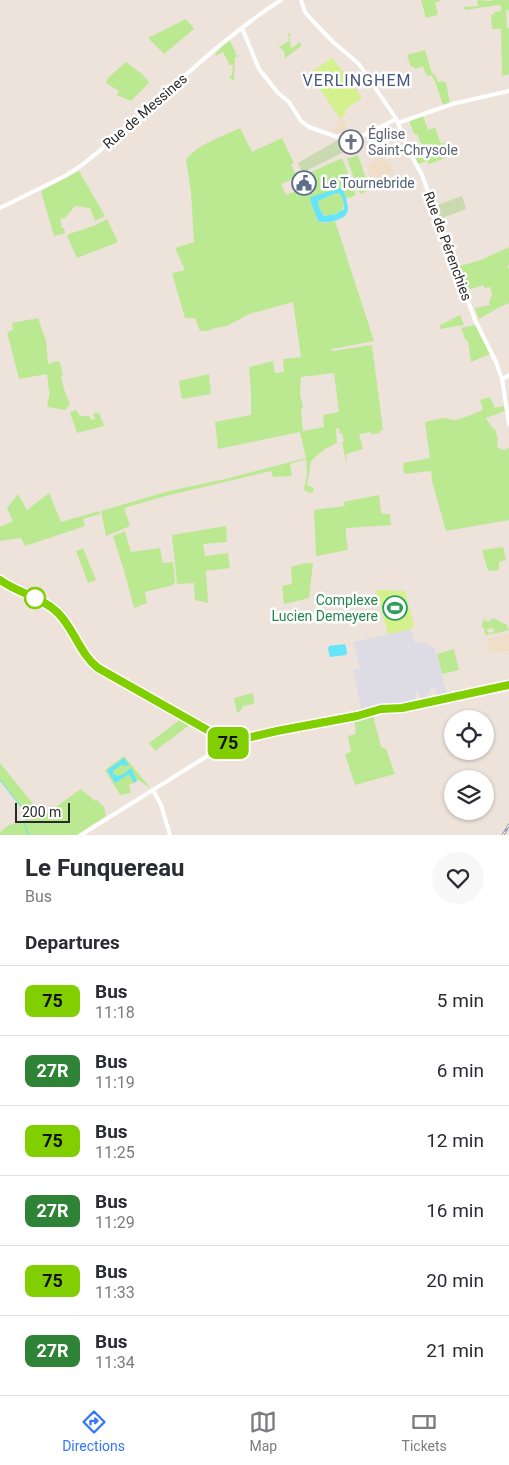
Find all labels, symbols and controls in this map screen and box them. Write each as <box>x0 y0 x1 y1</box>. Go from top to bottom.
street label: Rue de Messines <box>100 70 190 152</box>
district label: VERLINGHEM <box>303 71 411 90</box>
place label: Église Saint-Chrysole <box>368 125 458 158</box>
church icon: Église Saint-Chrysole <box>338 129 364 155</box>
public building icon: Le Tournebride <box>291 170 317 196</box>
place label: Le Tournebride <box>322 175 415 191</box>
street label: Rue de Pérenchies <box>421 189 475 303</box>
unlabelled marker <box>24 587 46 609</box>
place label: Complexe Lucien Demeyere <box>271 592 378 624</box>
sports icon: Complexe Lucien Demeyere <box>382 595 408 621</box>
map controls <box>444 710 494 820</box>
button: locate <box>444 710 494 760</box>
line badge: 75 <box>206 727 250 759</box>
text: 75 <box>218 732 238 753</box>
button: layers <box>444 770 494 820</box>
scale bar <box>15 800 70 823</box>
text: 200 m <box>22 804 61 820</box>
button: heart <box>432 852 484 904</box>
text: Le Funquereau <box>25 854 184 882</box>
text: Bus <box>25 887 52 906</box>
text: Departures <box>25 931 120 954</box>
text: Bus <box>95 980 128 1003</box>
text: 5 min <box>437 989 484 1012</box>
text: 75 <box>42 990 63 1011</box>
text: 11:18 <box>95 1003 135 1022</box>
text: Bus <box>95 1050 128 1073</box>
text: 6 min <box>437 1059 484 1082</box>
text: 27R <box>36 1060 69 1081</box>
text: 11:19 <box>95 1073 135 1092</box>
text: Bus <box>95 1120 128 1143</box>
text: 12 min <box>426 1129 484 1152</box>
text: 75 <box>42 1130 63 1151</box>
text: 11:25 <box>95 1143 135 1162</box>
text: Bus <box>95 1190 128 1213</box>
text: 16 min <box>426 1199 484 1222</box>
text: 27R <box>36 1200 69 1221</box>
text: 11:29 <box>95 1213 135 1232</box>
text: Bus <box>95 1260 128 1283</box>
text: 20 min <box>426 1269 484 1292</box>
text: 75 <box>42 1270 63 1291</box>
text: 11:33 <box>95 1283 135 1302</box>
text: Bus <box>95 1330 128 1353</box>
text: 21 min <box>426 1339 484 1362</box>
text: 27R <box>36 1340 69 1361</box>
text: 11:34 <box>95 1353 135 1372</box>
tab: Directions <box>62 1408 125 1454</box>
tab: Map <box>249 1408 277 1454</box>
tab: Tickets <box>402 1408 447 1454</box>

